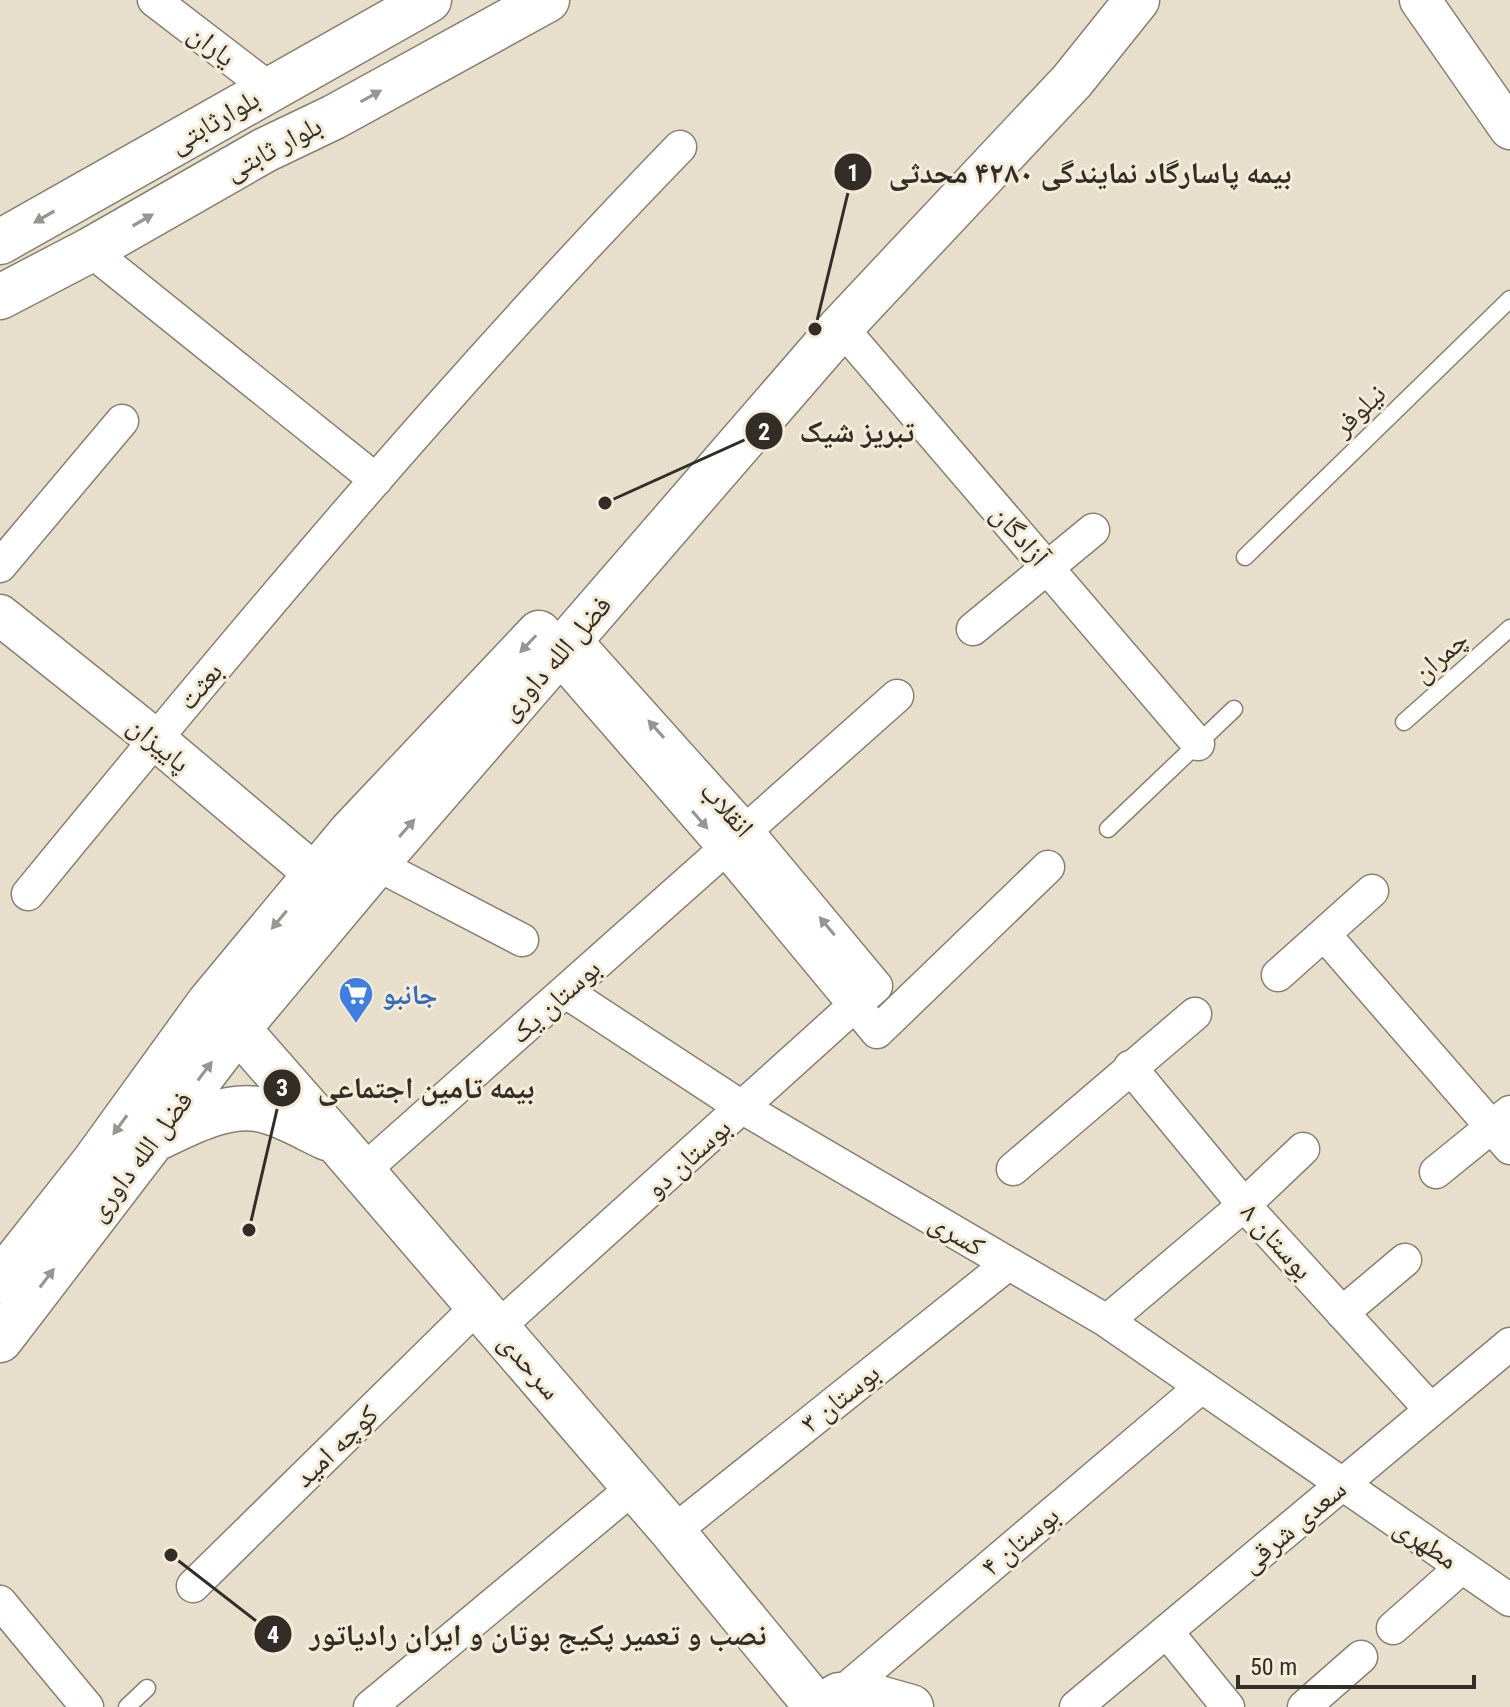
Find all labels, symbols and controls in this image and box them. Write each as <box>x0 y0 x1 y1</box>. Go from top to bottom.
street label: یاران <box>182 16 242 74</box>
street label: بلوارثابتی <box>163 82 266 161</box>
one-way arrow <box>360 90 382 104</box>
street label: بلوار ثابتی <box>219 109 328 188</box>
callout: بیمه پاسارگاد نمایندگی ۴۲۸۰ محدثی <box>833 145 1308 199</box>
text: بیمه پاسارگاد نمایندگی ۴۲۸۰ محدثی <box>889 155 1291 191</box>
text: 1 <box>847 159 859 187</box>
one-way arrow <box>33 210 56 224</box>
one-way arrow <box>132 213 154 227</box>
street label: نیلوفر <box>1325 377 1392 444</box>
callout: تبریز شیک <box>744 404 931 458</box>
text: تبریز شیک <box>800 414 914 449</box>
text: 2 <box>758 418 770 446</box>
street label: آزادگان <box>984 497 1056 573</box>
street label: فضل الله داوری <box>492 589 619 728</box>
street label: چمران <box>1405 623 1475 689</box>
one-way arrow <box>520 635 538 654</box>
street label: بعثت <box>171 655 229 717</box>
street label: پاییزان <box>121 709 197 780</box>
one-way arrow <box>648 720 666 739</box>
street label: انقلاب <box>693 774 761 844</box>
one-way arrow <box>691 810 708 830</box>
one-way arrow <box>398 818 415 838</box>
one-way arrow <box>271 909 288 929</box>
one-way arrow <box>818 915 835 936</box>
street label: بوستان یک <box>503 952 607 1050</box>
supermarket icon: جانبو <box>337 975 375 1025</box>
place label: جانبو <box>382 978 438 1011</box>
one-way arrow <box>197 1061 213 1081</box>
callout: بیمه تامین اجتماعی <box>262 1061 551 1115</box>
text: بیمه تامین اجتماعی <box>317 1070 535 1106</box>
text: 3 <box>276 1074 288 1102</box>
street label: فضل الله داوری <box>80 1084 200 1228</box>
street label: بوستان دو <box>638 1111 738 1205</box>
one-way arrow <box>113 1115 128 1136</box>
street label: بوستان ۸ <box>1234 1196 1320 1286</box>
street label: کسری <box>923 1205 991 1263</box>
one-way arrow <box>39 1268 55 1288</box>
street label: سرحدی <box>492 1326 568 1406</box>
street label: بوستان ۳ <box>794 1356 886 1440</box>
street label: کوچه امید <box>287 1398 385 1494</box>
street label: سعدی شرقی <box>1233 1472 1353 1580</box>
street label: بوستان ۴ <box>974 1499 1066 1583</box>
street label: مطهری <box>1388 1510 1464 1576</box>
callout: نصب و تعمیر پکیج بوتان و ایران رادیاتور <box>253 1607 783 1661</box>
text: نصب و تعمیر پکیج بوتان و ایران رادیاتور <box>307 1617 767 1654</box>
text: 4 <box>267 1621 279 1649</box>
scale bar <box>1238 1639 1474 1689</box>
text: 50 m <box>1250 1653 1297 1681</box>

